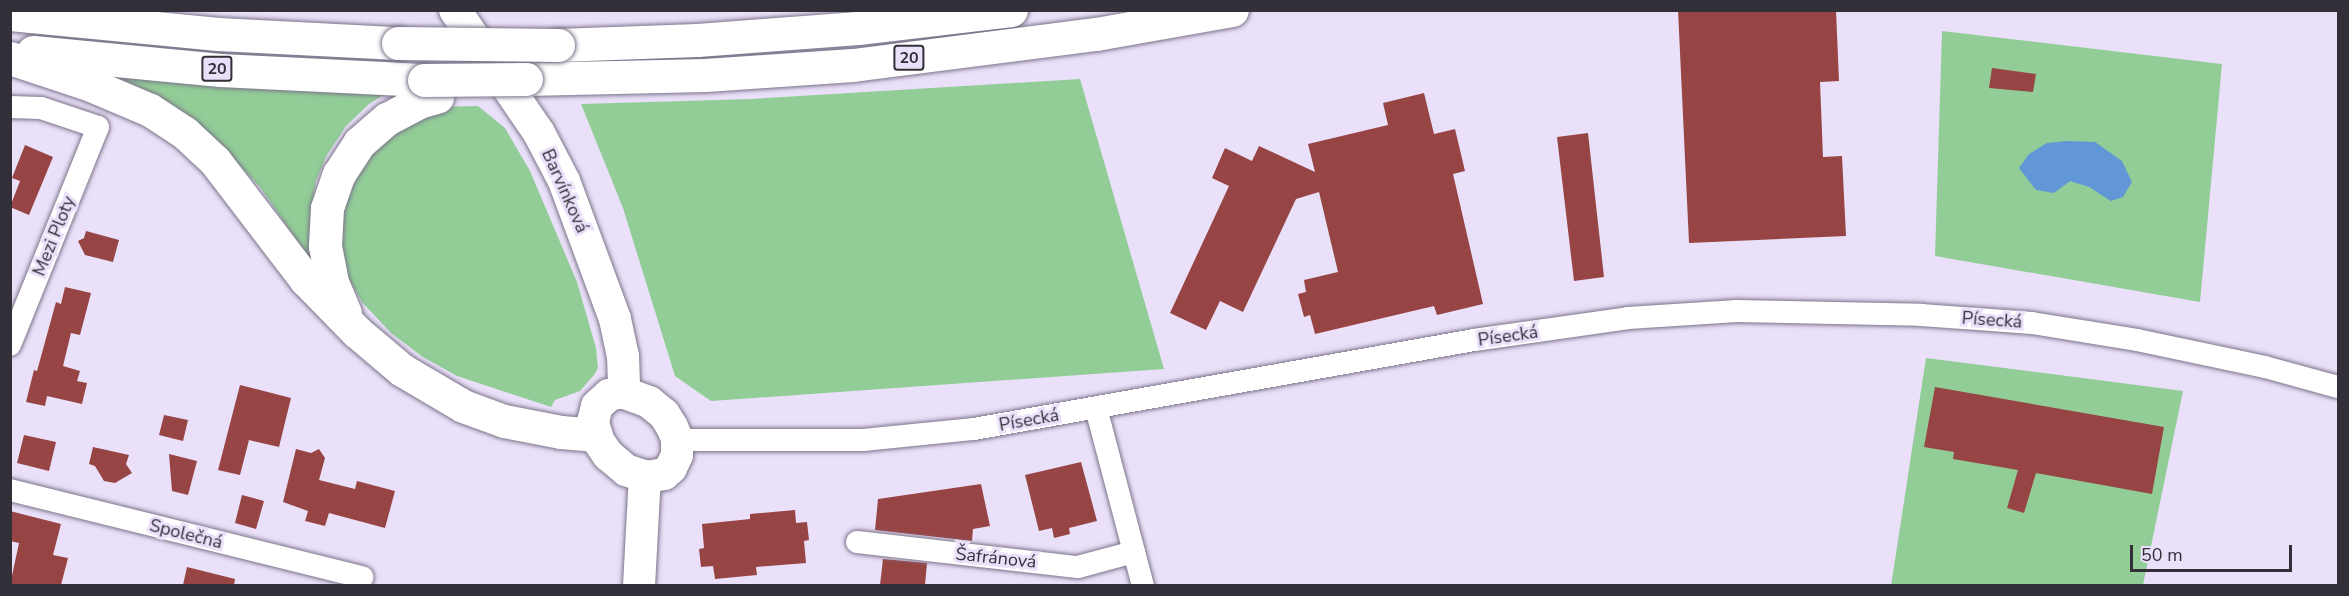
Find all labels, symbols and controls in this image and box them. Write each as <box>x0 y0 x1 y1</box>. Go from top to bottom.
road number: 20 <box>892 45 926 71</box>
road number: 20 <box>200 56 234 82</box>
street label: Barvínková <box>537 146 593 236</box>
street label: Mezi Ploty <box>28 193 80 279</box>
street label: Písecká <box>1961 307 2023 333</box>
street label: Písecká <box>1476 321 1540 351</box>
street label: Písecká <box>997 404 1061 436</box>
street label: Společná <box>147 515 225 553</box>
scale bar <box>2133 533 2295 571</box>
street label: Šafránová <box>954 543 1038 573</box>
text: 50 m <box>2141 543 2183 567</box>

